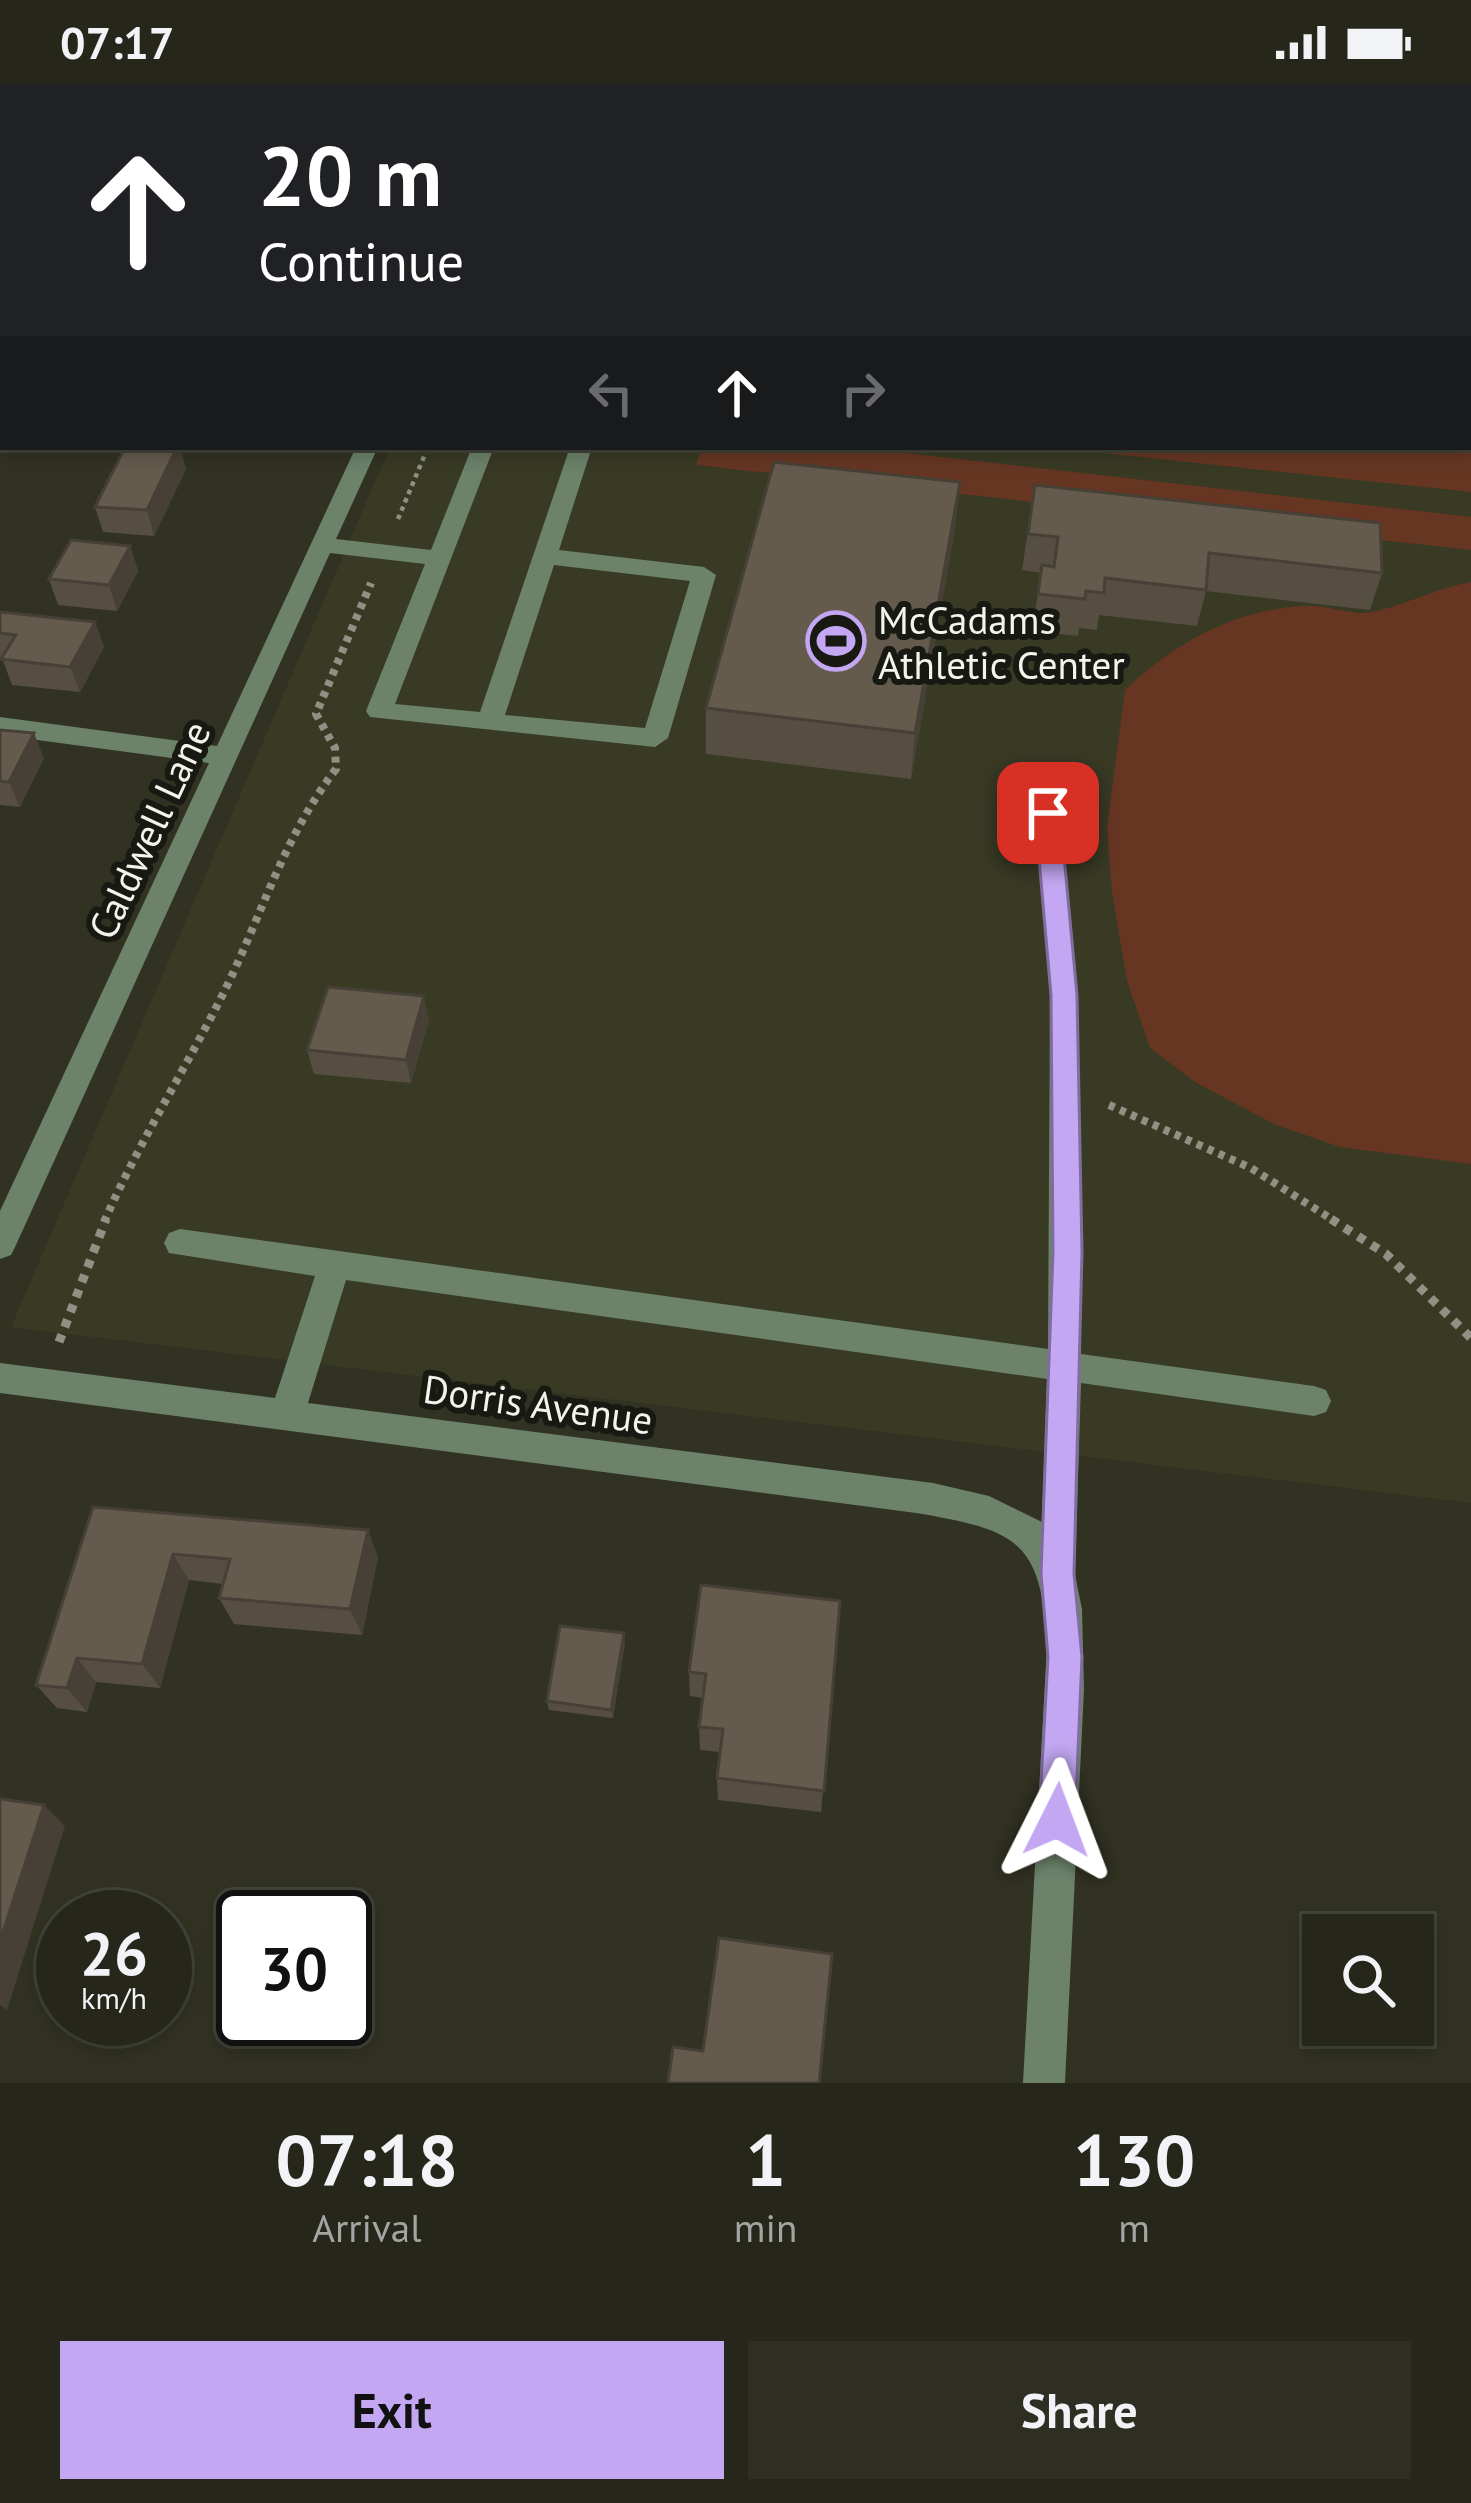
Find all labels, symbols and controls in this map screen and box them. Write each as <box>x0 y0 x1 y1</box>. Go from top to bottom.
text: 07:17 <box>60 13 174 71</box>
text: 20 m <box>258 120 442 229</box>
icon: ahead <box>60 132 216 288</box>
text: Continue <box>258 226 464 296</box>
icon: left <box>578 360 644 426</box>
icon: ahead <box>704 360 770 426</box>
icon: right <box>830 360 896 426</box>
place label: McCadams Athletic Center <box>878 594 1125 690</box>
sports icon: McCadams Athletic Center <box>805 610 867 672</box>
street label: Caldwell Lane <box>76 713 222 947</box>
pin <box>997 762 1099 864</box>
icon: arrive <box>1015 780 1081 846</box>
street label: Dorris Avenue <box>420 1363 656 1445</box>
position arrow <box>994 1757 1120 1883</box>
speed limit sign: 30 <box>216 1890 372 2046</box>
text: 26 <box>80 1914 148 1992</box>
map controls <box>1302 1914 1434 2046</box>
button: search <box>1302 1914 1434 2046</box>
text: km/h <box>81 1978 147 2017</box>
text: 07:18 <box>276 2113 458 2206</box>
text: 1 <box>745 2113 786 2206</box>
text: 130 <box>1073 2113 1195 2206</box>
text: Arrival <box>312 2202 422 2253</box>
text: min <box>734 2202 797 2253</box>
text: m <box>1118 2202 1150 2253</box>
button: Exit <box>60 2341 724 2479</box>
button: Share <box>748 2341 1411 2479</box>

